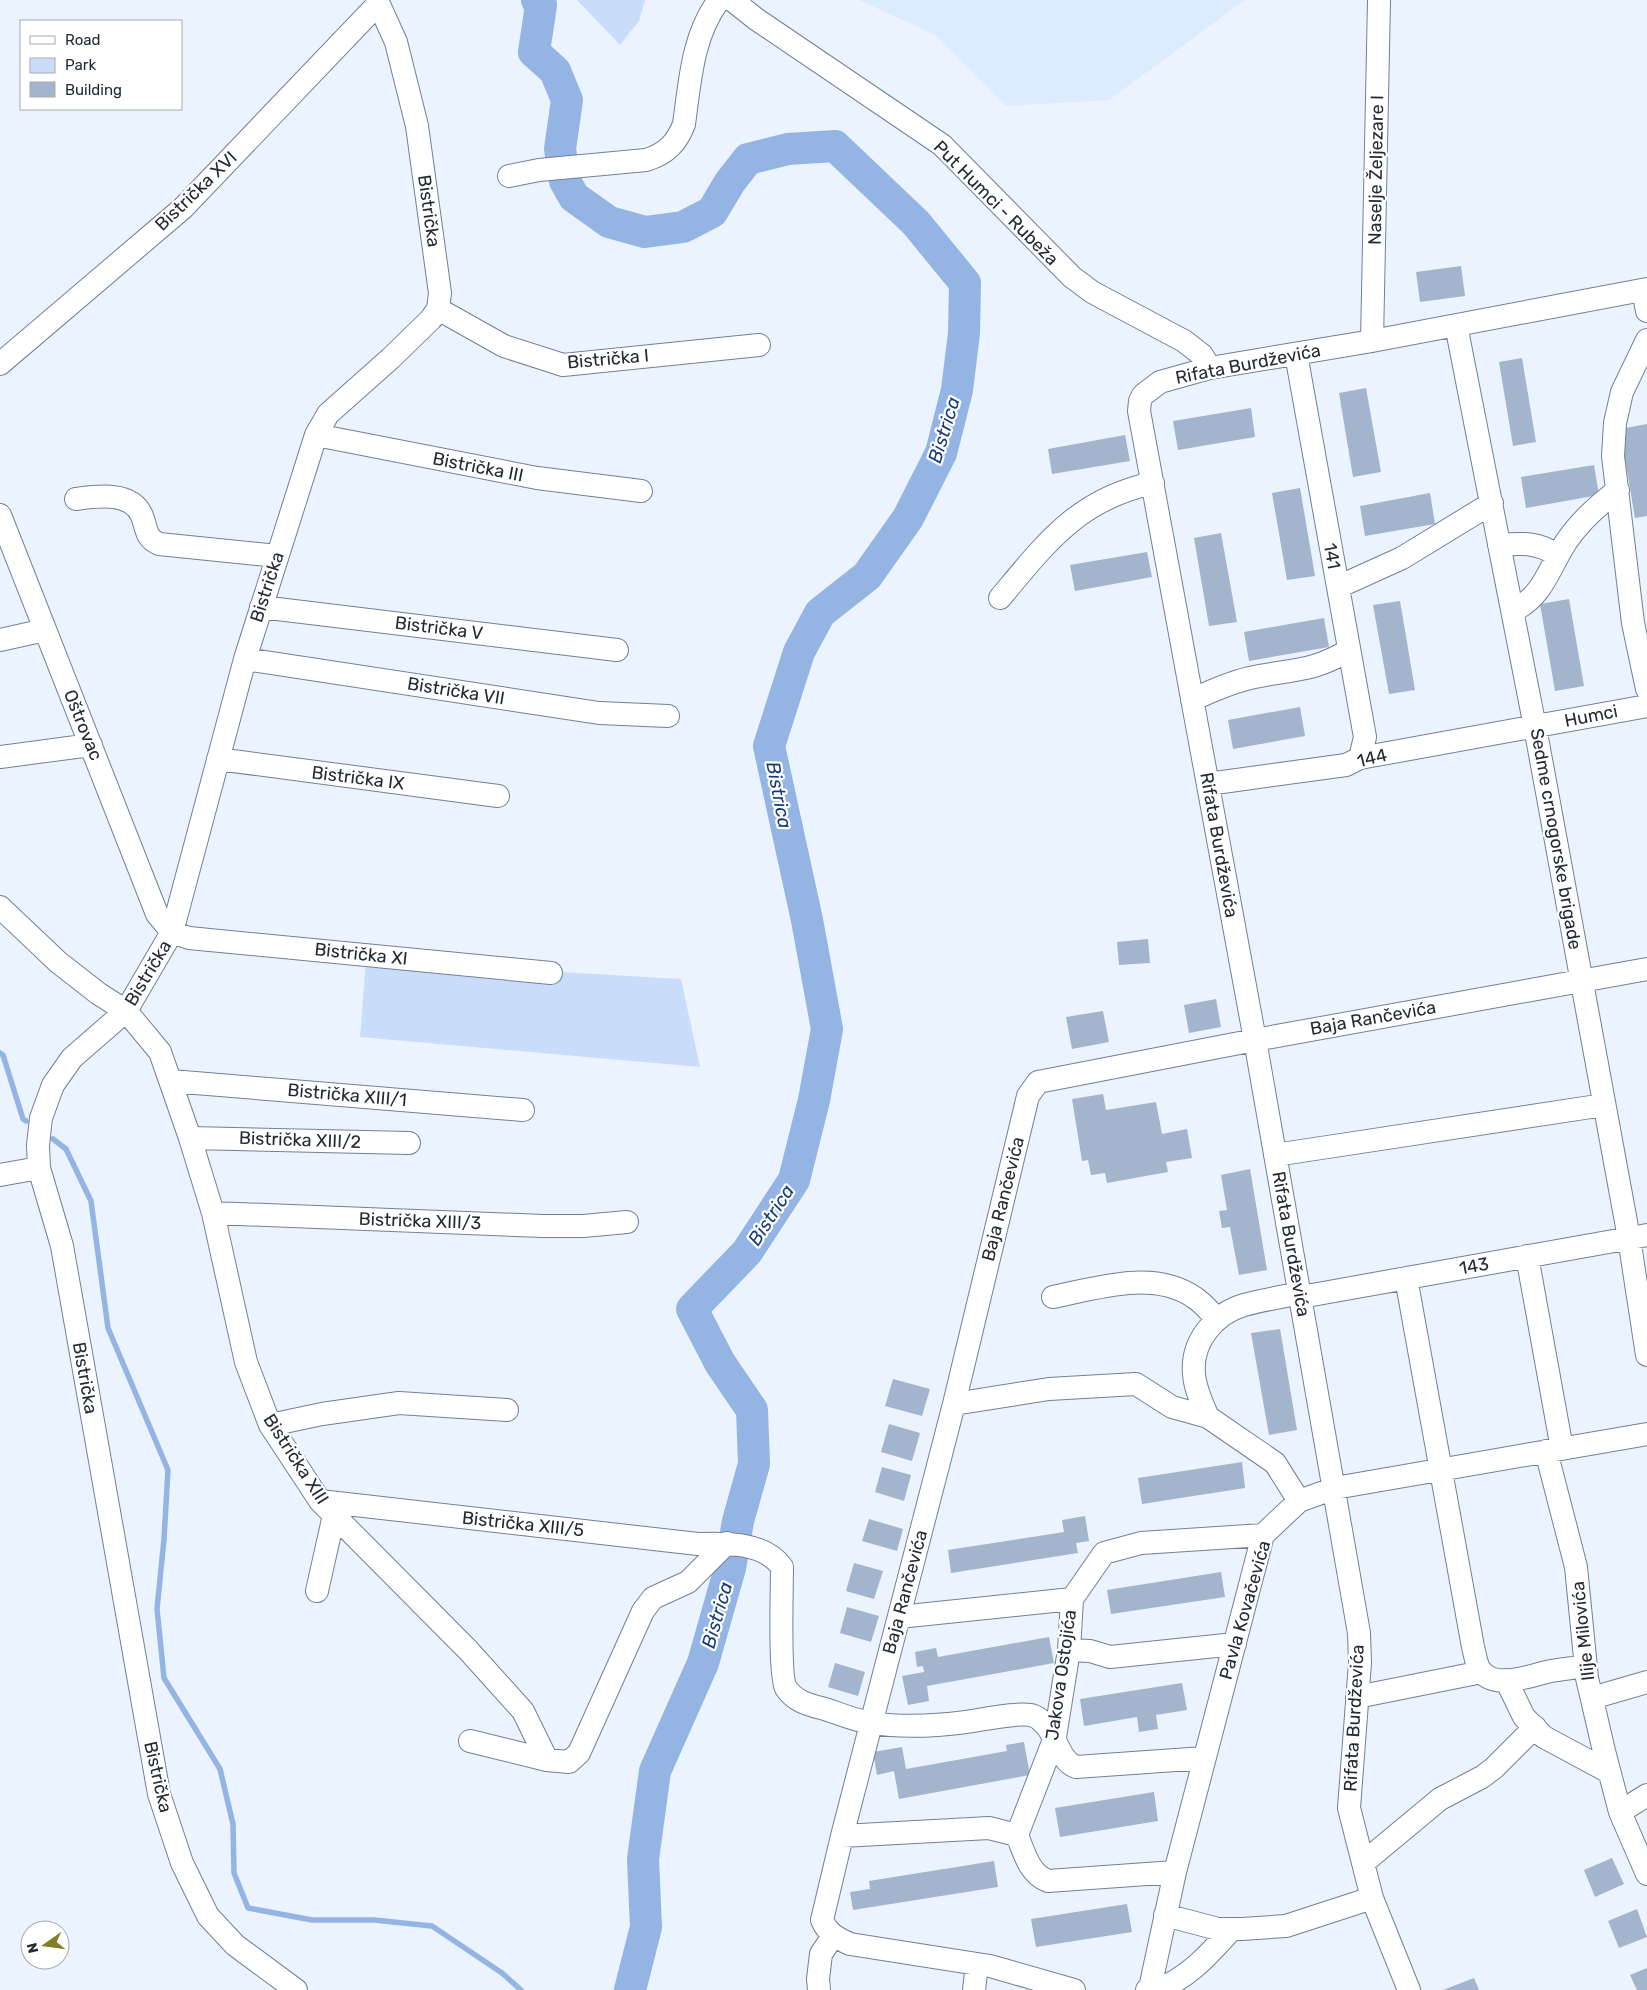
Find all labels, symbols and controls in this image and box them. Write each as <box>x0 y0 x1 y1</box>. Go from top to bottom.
legend <box>20 20 182 110</box>
text: Road <box>65 31 101 49</box>
text: Park <box>65 56 96 74</box>
text: Building <box>65 81 122 99</box>
street label: Naselje Željezare I <box>1364 95 1388 245</box>
street label: Put Humci - Rubeža <box>929 136 1063 270</box>
street label: Bistrička XVI <box>150 147 242 235</box>
street label: Bistrička <box>413 173 445 249</box>
street label: Rifata Burdževića <box>1174 339 1322 389</box>
street label: Bistrička I <box>566 344 650 374</box>
water label: Bistrica <box>923 394 965 466</box>
street label: Bistrička III <box>431 447 525 487</box>
street label: 141 <box>1319 541 1345 571</box>
street label: Bistrička <box>245 549 289 625</box>
street label: Bistrička V <box>394 612 484 644</box>
street label: Bistrička VII <box>406 672 506 710</box>
street label: Oštrovac <box>59 686 107 764</box>
street label: Humci <box>1562 700 1620 732</box>
street label: Sedme crnogorske brigade <box>1526 727 1586 951</box>
street label: 144 <box>1355 744 1389 772</box>
water label: Bistrica <box>761 760 797 830</box>
street label: Bistrička IX <box>310 761 406 795</box>
street label: Rifata Burdževića <box>1195 771 1243 919</box>
street label: Bistrička <box>120 936 176 1010</box>
street label: Bistrička XI <box>313 938 409 970</box>
street label: Baja Rančevića <box>1308 996 1438 1040</box>
street label: Bistrička XIII/1 <box>286 1079 408 1111</box>
street label: Bistrička XIII/2 <box>238 1127 362 1153</box>
street label: Baja Rančevića <box>977 1134 1029 1264</box>
street label: Rifata Burdževića <box>1267 1170 1315 1318</box>
water label: Bistrica <box>743 1180 799 1250</box>
street label: Bistrička XIII/3 <box>358 1208 482 1234</box>
street label: 143 <box>1457 1253 1491 1279</box>
street label: Bistrička <box>68 1340 102 1416</box>
street label: Bistrička XIII <box>259 1410 333 1508</box>
street label: Bistrička XIII/5 <box>461 1507 585 1541</box>
street label: Baja Rančevića <box>878 1528 932 1656</box>
street label: Pavla Kovačevića <box>1215 1538 1275 1682</box>
water label: Bistrica <box>697 1579 737 1651</box>
street label: Ilije Milovića <box>1567 1580 1599 1682</box>
street label: Jakova Ostojića <box>1041 1608 1081 1742</box>
street label: Rifata Burdževića <box>1339 1644 1369 1792</box>
street label: Bistrička <box>139 1739 177 1815</box>
north arrow <box>20 1920 70 1970</box>
text: N <box>23 1941 42 1955</box>

